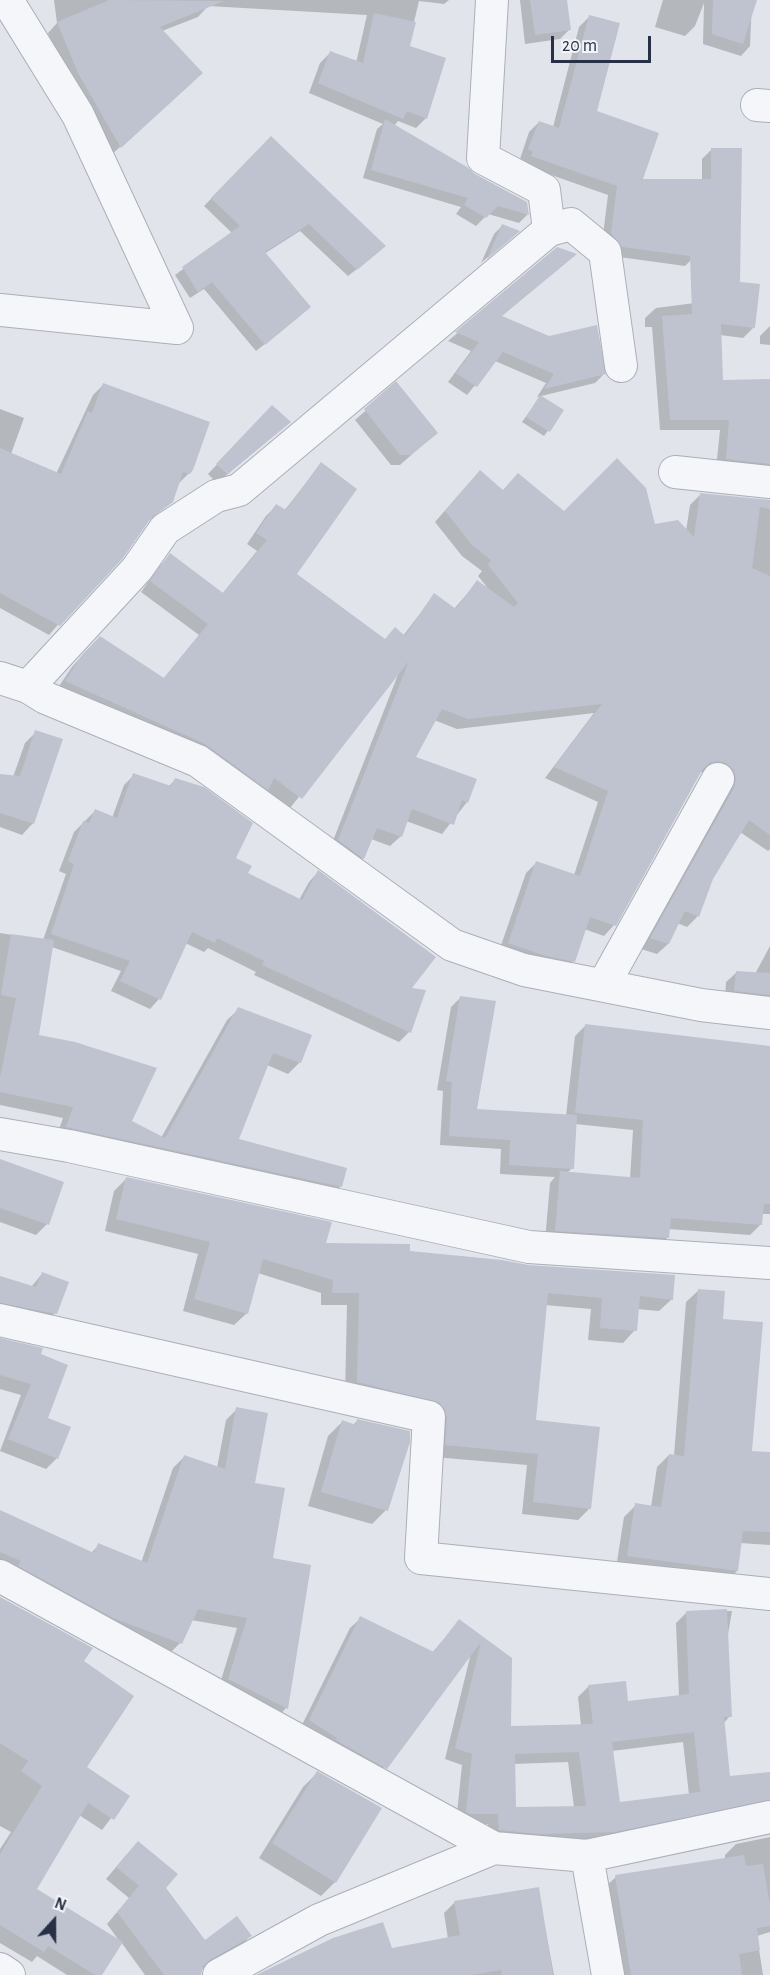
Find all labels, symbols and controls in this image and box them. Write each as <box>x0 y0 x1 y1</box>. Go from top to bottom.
scale bar <box>554 24 654 62</box>
text: 20 m <box>562 37 597 55</box>
north arrow <box>24 1891 84 1951</box>
text: N <box>52 1895 69 1914</box>

